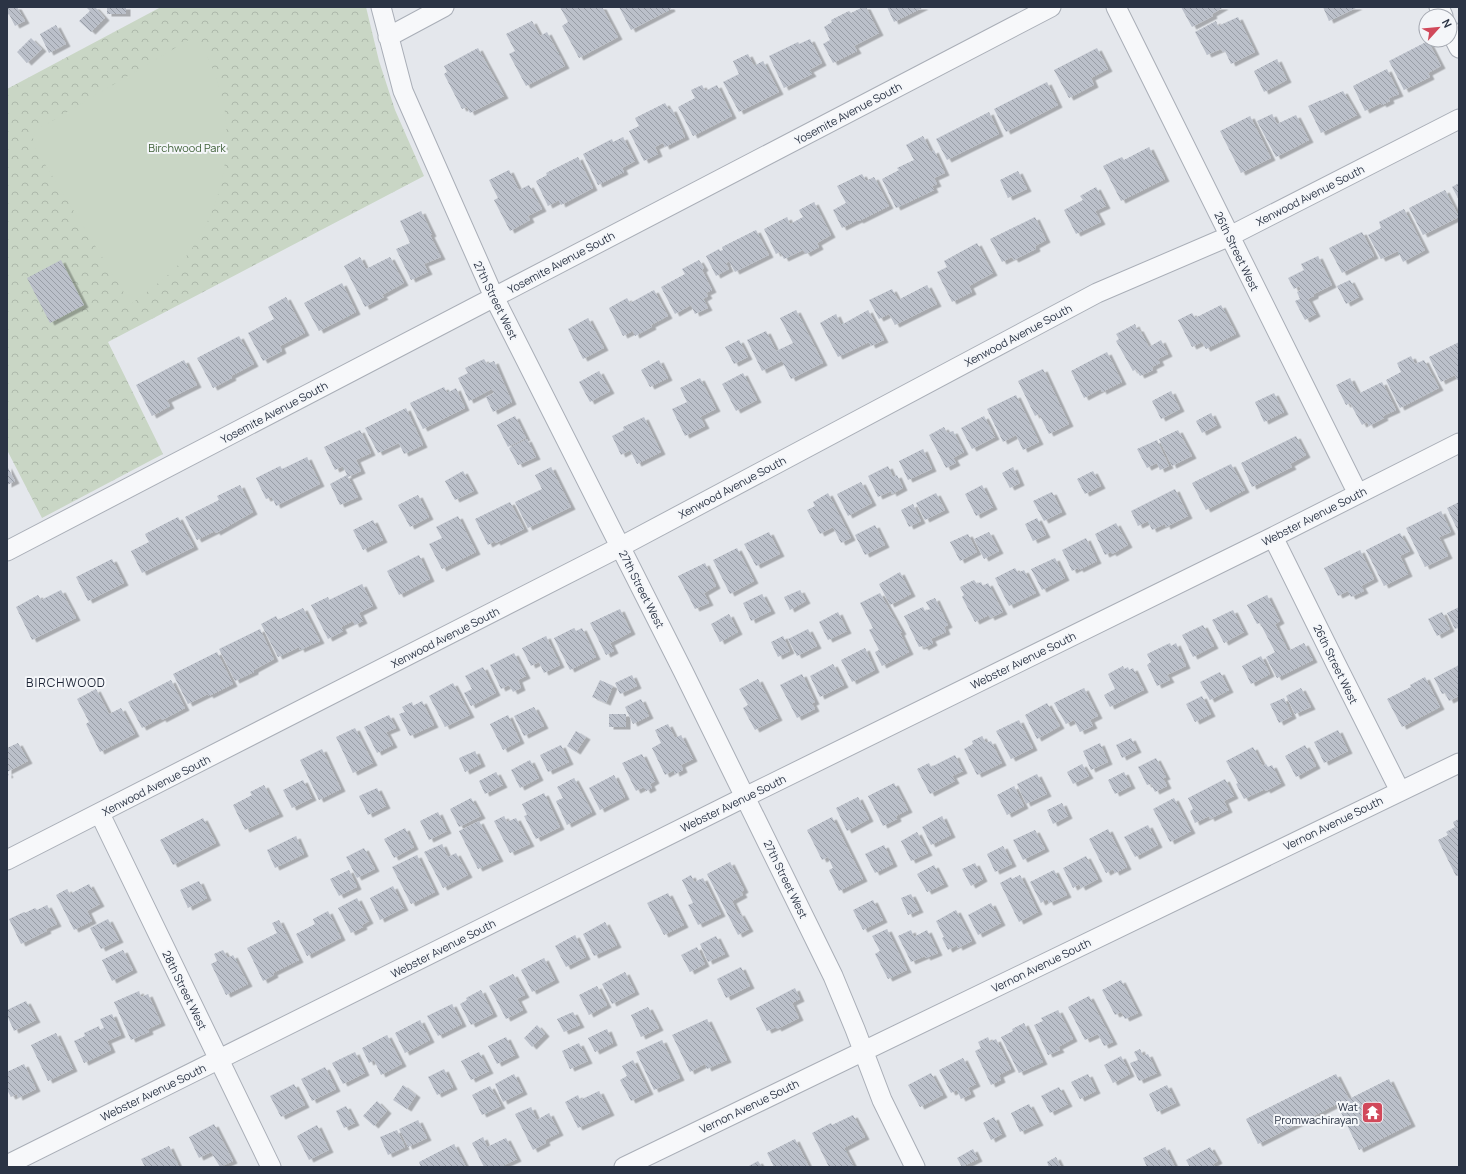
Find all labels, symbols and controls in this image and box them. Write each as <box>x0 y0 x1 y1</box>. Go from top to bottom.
north arrow <box>1418 8 1458 48</box>
text: N <box>1439 16 1456 30</box>
street label: Yosemite Avenue South <box>792 78 904 148</box>
park label: Birchwood Park <box>148 140 226 155</box>
street label: Xenwood Avenue South <box>1253 161 1367 229</box>
street label: 26th Street West <box>1211 209 1263 293</box>
street label: Yosemite Avenue South <box>505 227 617 297</box>
street label: 27th Street West <box>470 258 522 342</box>
street label: Xenwood Avenue South <box>962 300 1074 370</box>
street label: Yosemite Avenue South <box>218 377 330 447</box>
street label: Xenwood Avenue South <box>676 452 788 522</box>
street label: Webster Avenue South <box>1259 483 1369 549</box>
street label: 27th Street West <box>616 547 668 631</box>
street label: Xenwood Avenue South <box>388 603 502 671</box>
street label: 26th Street West <box>1310 622 1362 706</box>
street label: Webster Avenue South <box>968 628 1078 692</box>
district label: BIRCHWOOD <box>26 674 106 691</box>
street label: Xenwood Avenue South <box>99 751 213 819</box>
street label: Webster Avenue South <box>678 771 788 835</box>
street label: Vernon Avenue South <box>1281 792 1385 854</box>
street label: 27th Street West <box>760 837 812 921</box>
street label: Webster Avenue South <box>388 915 498 981</box>
street label: Vernon Avenue South <box>989 934 1093 996</box>
street label: 28th Street West <box>159 948 211 1032</box>
street label: Webster Avenue South <box>98 1060 208 1124</box>
street label: Vernon Avenue South <box>697 1075 801 1137</box>
place label: Wat Promwachirayan <box>1274 1099 1358 1127</box>
temple icon: Wat Promwachirayan <box>1360 1099 1386 1125</box>

